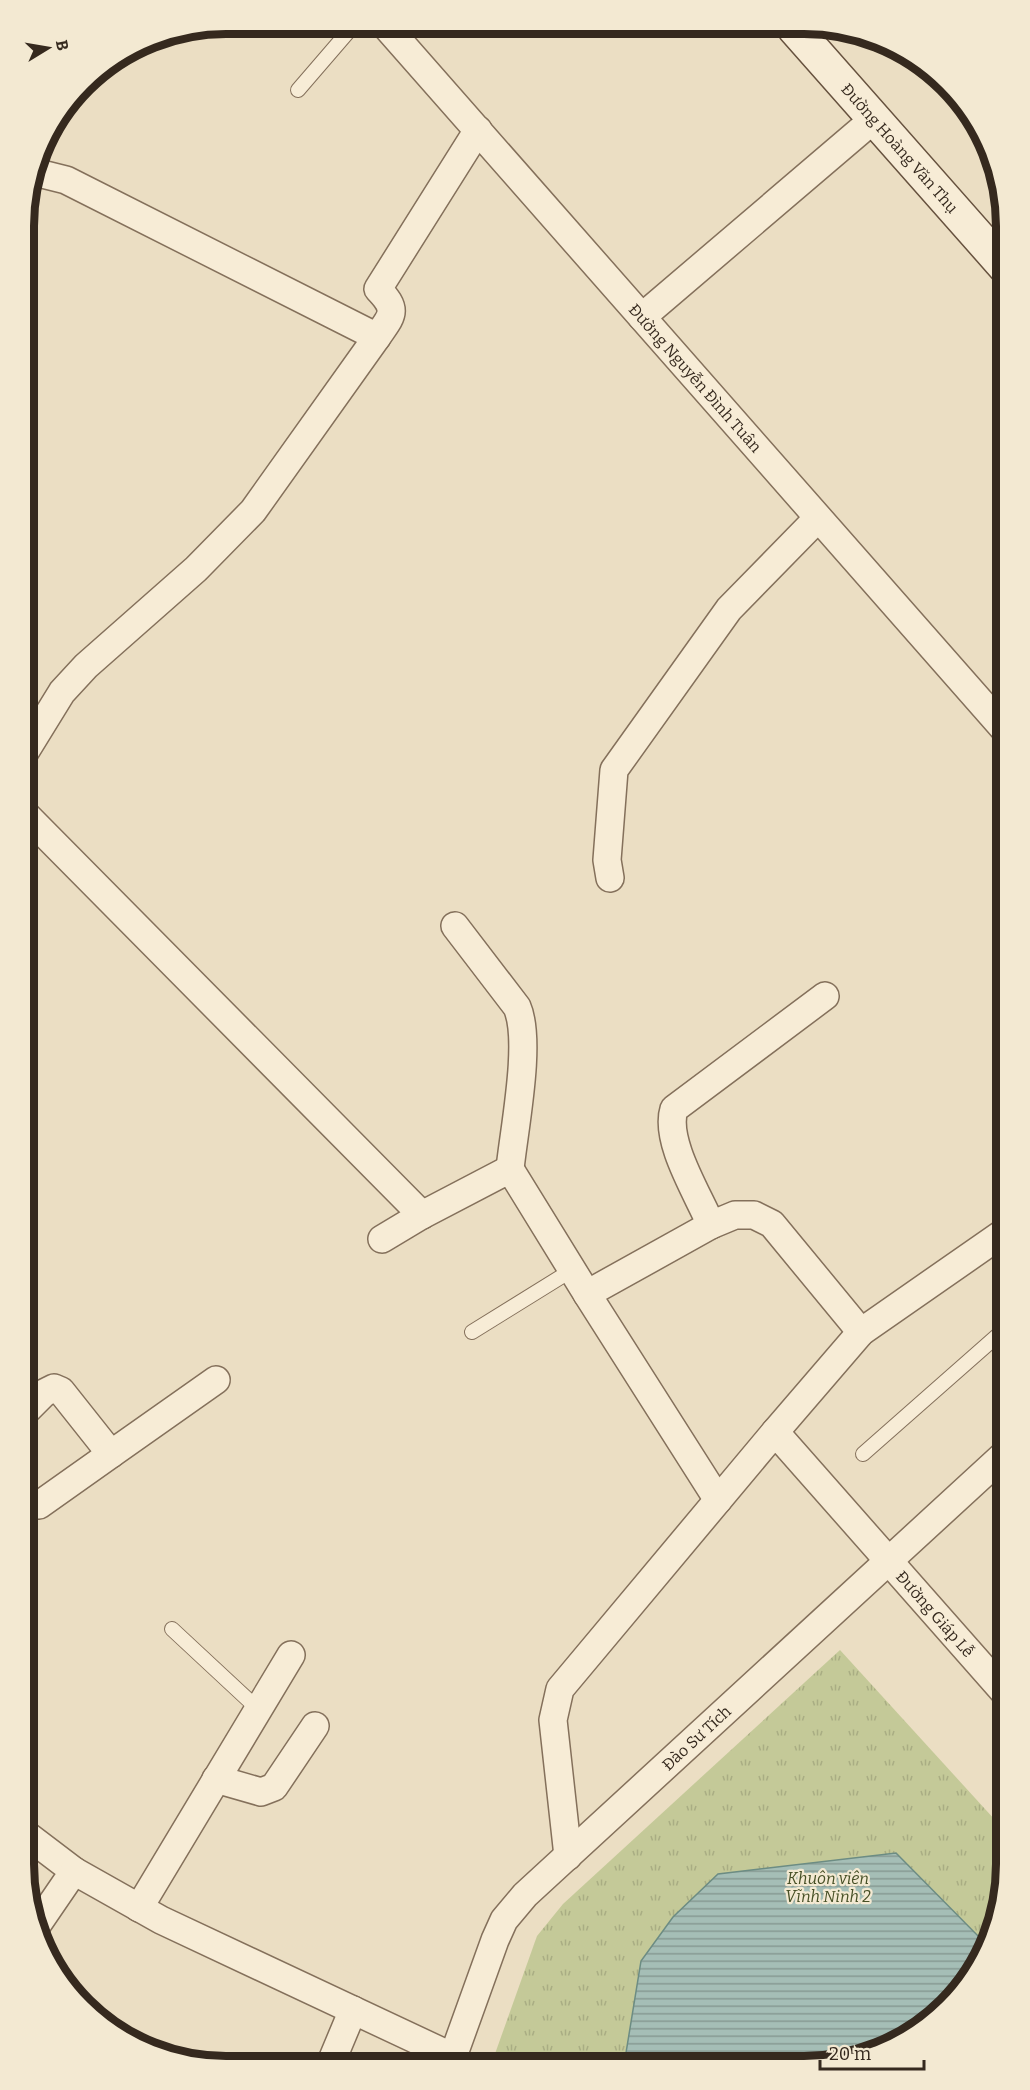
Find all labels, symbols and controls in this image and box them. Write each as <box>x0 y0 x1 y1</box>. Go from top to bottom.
north arrow <box>18 18 78 78</box>
text: B <box>52 38 73 52</box>
street label: Đường Hoàng Văn Thụ <box>837 79 962 217</box>
street label: Đường Nguyễn Đình Tuân <box>625 300 765 456</box>
street label: Đường Giáp Lễ <box>892 1567 979 1661</box>
street label: Đào Sư Tích <box>658 1702 735 1774</box>
park label: Khuôn viên Vĩnh Ninh 2 <box>785 1869 871 1906</box>
scale bar <box>820 2033 924 2071</box>
text: 20 m <box>829 2043 871 2065</box>

